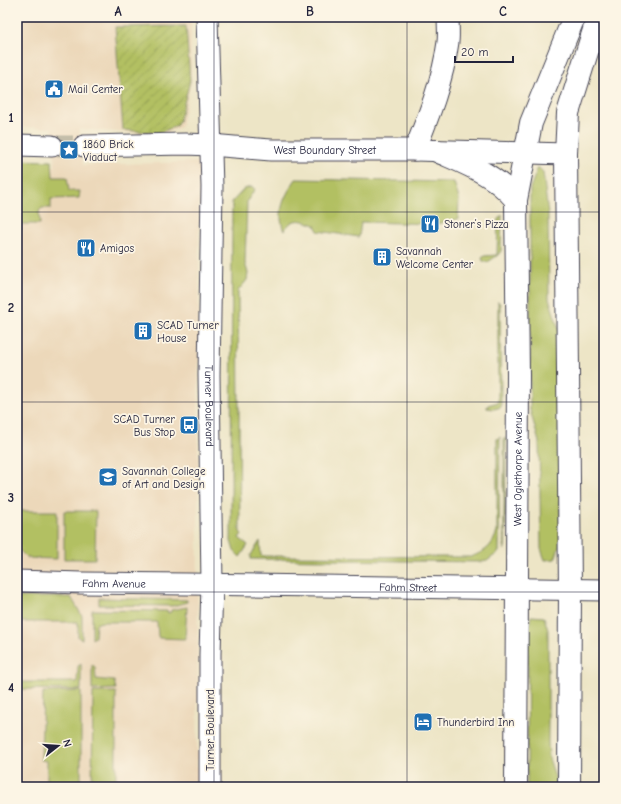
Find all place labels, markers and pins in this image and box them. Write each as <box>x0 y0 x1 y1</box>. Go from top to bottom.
public building icon: Mail Center <box>43 78 65 100</box>
place label: Mail Center <box>68 83 123 96</box>
place label: 1860 Brick Viaduct <box>83 138 134 164</box>
place icon: 1860 Brick Viaduct <box>58 139 80 161</box>
restaurant icon: Stoner’s Pizza <box>419 213 441 235</box>
place label: Stoner’s Pizza <box>444 218 509 231</box>
restaurant icon: Amigos <box>75 237 97 259</box>
place label: Amigos <box>100 242 135 255</box>
place label: Savannah Welcome Center <box>396 245 474 271</box>
building icon: Savannah Welcome Center <box>371 246 393 268</box>
place label: SCAD Turner House <box>157 319 219 345</box>
building icon: SCAD Turner House <box>132 320 154 342</box>
place label: SCAD Turner Bus Stop <box>113 413 176 439</box>
bus stop icon: SCAD Turner Bus Stop <box>178 414 200 436</box>
place label: Savannah College of Art and Design <box>122 465 206 491</box>
school or university icon: Savannah College of Art and Design <box>97 466 119 488</box>
hotel icon: Thunderbird Inn <box>412 711 434 733</box>
place label: Thunderbird Inn <box>437 716 514 729</box>

